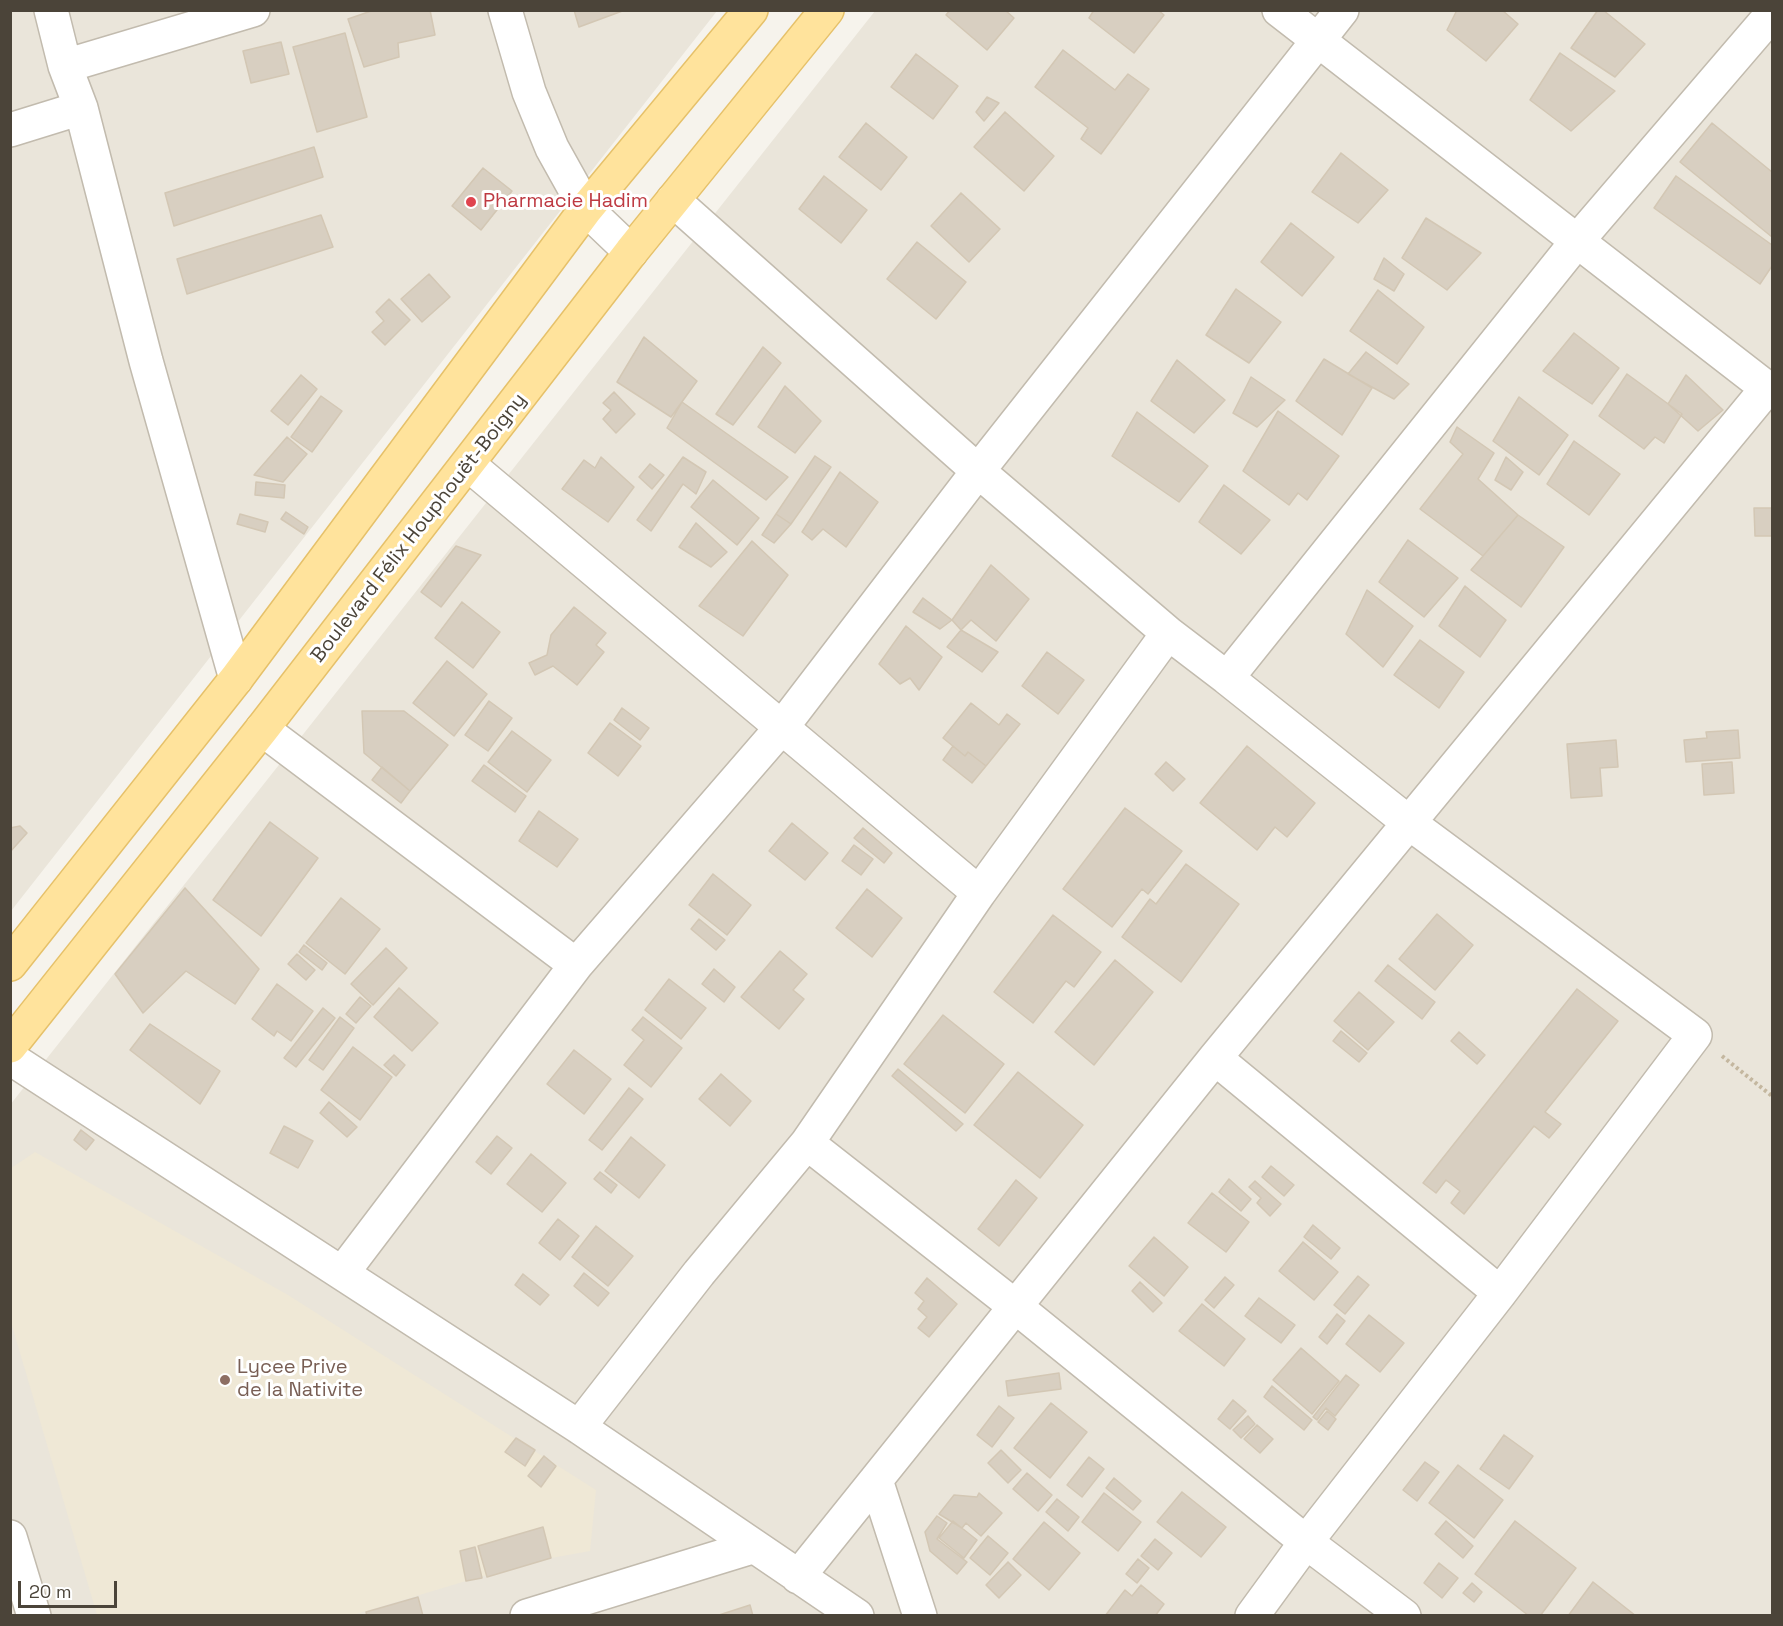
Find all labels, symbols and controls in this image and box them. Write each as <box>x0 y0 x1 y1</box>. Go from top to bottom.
place label: Pharmacie Hadim <box>483 190 648 214</box>
marker: Pharmacie Hadim <box>464 195 478 209</box>
street label: Boulevard Félix Houphouët-Boigny <box>306 389 532 667</box>
place label: Lycee Prive de la Nativite <box>237 1356 363 1403</box>
marker: Lycee Prive de la Nativite <box>218 1373 232 1387</box>
scale bar <box>21 1569 120 1607</box>
text: 20 m <box>29 1580 72 1603</box>

